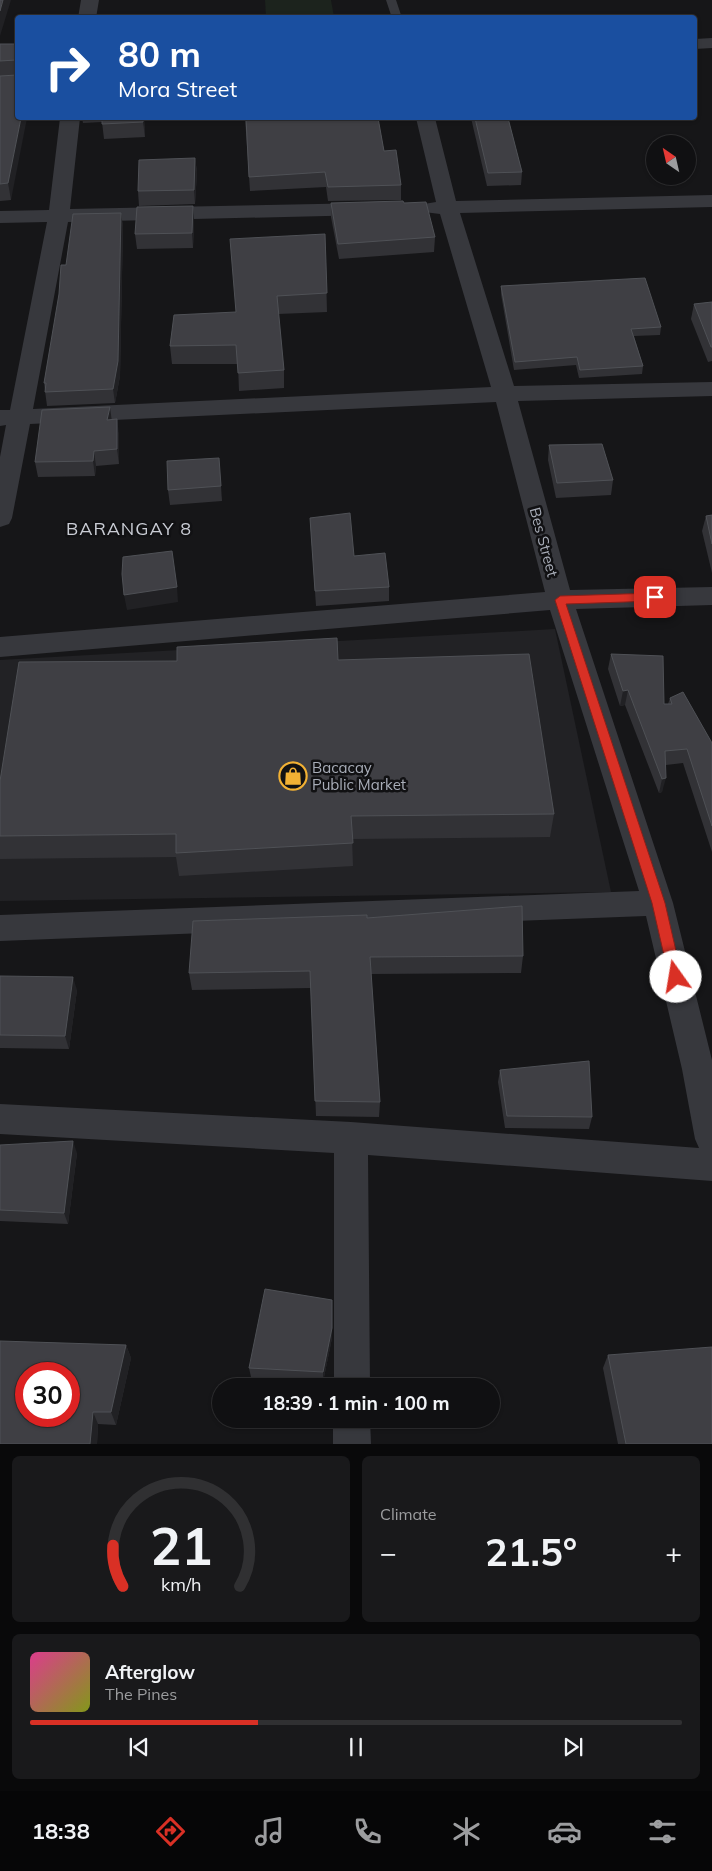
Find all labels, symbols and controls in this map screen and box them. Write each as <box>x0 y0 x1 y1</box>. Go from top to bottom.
text: 80 m <box>118 32 201 76</box>
icon: right <box>35 35 100 100</box>
text: Mora Street <box>118 75 237 103</box>
north arrow <box>646 135 696 185</box>
map controls <box>646 135 696 185</box>
street label: Bes Street <box>526 505 562 579</box>
district label: BARANGAY 8 <box>66 517 192 540</box>
pin <box>634 576 676 618</box>
icon: arrive <box>641 583 669 611</box>
place label: Bacacay Public Market <box>312 758 406 794</box>
shop icon: Bacacay Public Market <box>278 761 308 791</box>
position arrow <box>649 950 701 1002</box>
speed limit sign: 30 <box>15 1362 80 1427</box>
text: 18:39 · 1 min · 100 m <box>262 1391 450 1415</box>
text: Climate <box>380 1504 436 1524</box>
text: 21 <box>150 1513 212 1578</box>
text: 21.5° <box>485 1528 577 1576</box>
text: − <box>380 1535 397 1570</box>
text: + <box>665 1535 682 1570</box>
text: km/h <box>161 1573 201 1595</box>
text: Afterglow <box>105 1660 195 1684</box>
text: The Pines <box>105 1684 177 1704</box>
icon: previous <box>125 1733 153 1761</box>
icon: pause <box>342 1733 370 1761</box>
icon: next <box>559 1733 587 1761</box>
icon: directions <box>153 1814 188 1849</box>
icon: music <box>252 1814 287 1849</box>
icon: phone <box>350 1814 385 1849</box>
icon: climate <box>449 1814 484 1849</box>
icon: car <box>547 1814 582 1849</box>
icon: filters <box>645 1814 680 1849</box>
text: 18:38 <box>32 1817 90 1845</box>

